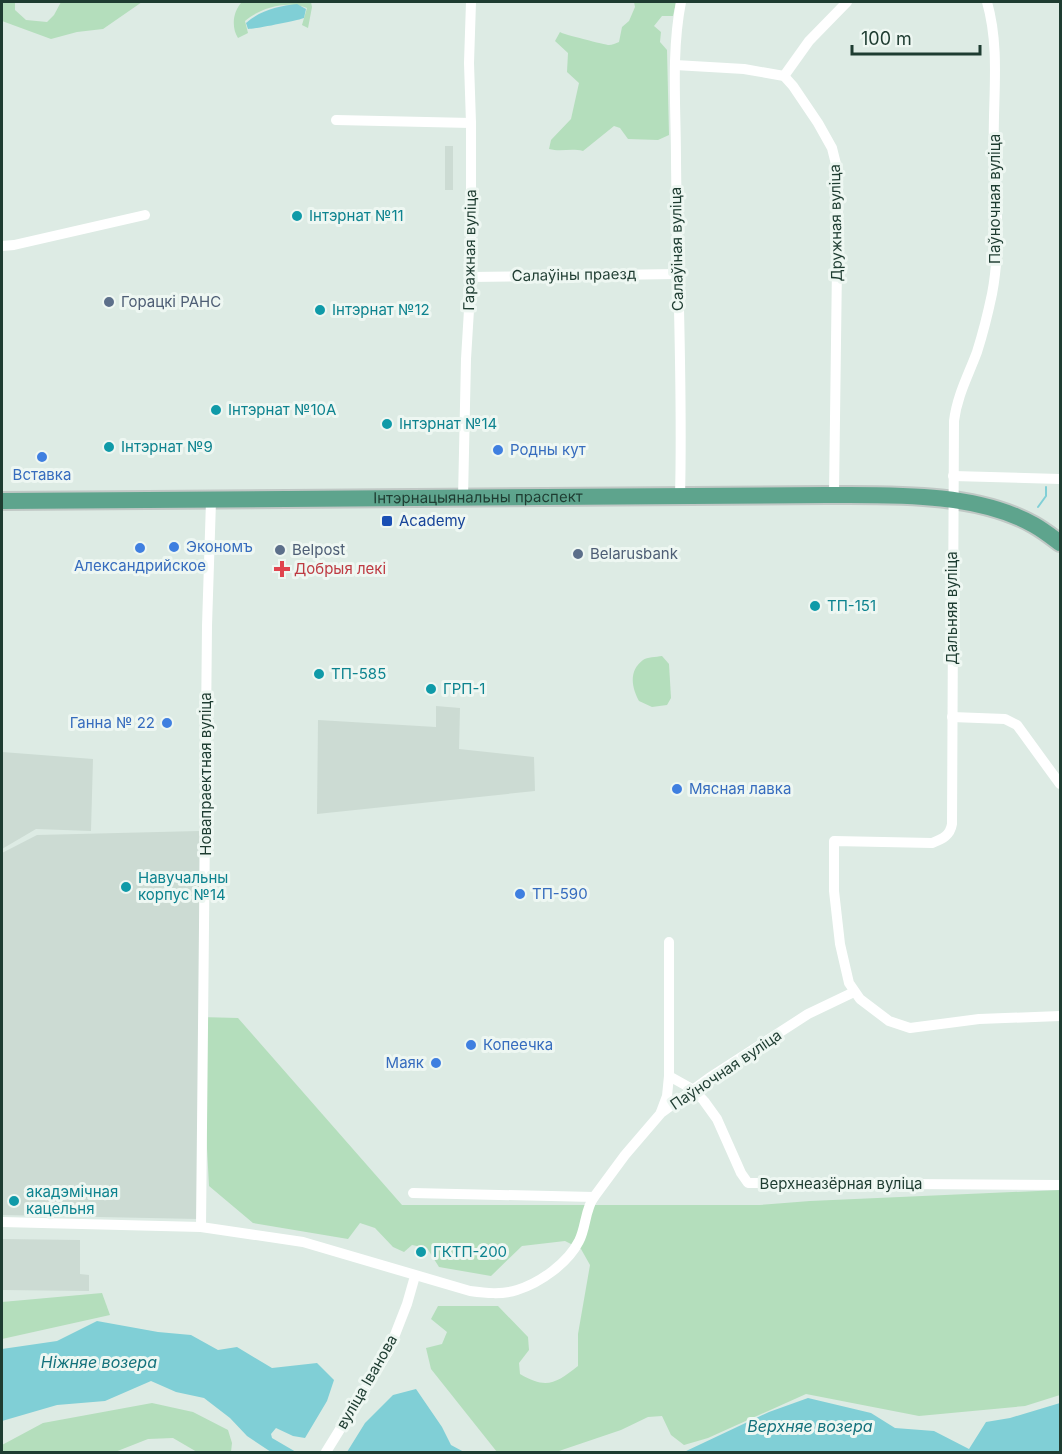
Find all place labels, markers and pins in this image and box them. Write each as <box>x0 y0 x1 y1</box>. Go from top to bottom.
place label: Інтэрнат №11 <box>309 206 404 225</box>
marker: Інтэрнат №11 <box>290 209 304 223</box>
place label: Горацкі РАНС <box>121 292 221 311</box>
marker: Горацкі РАНС <box>102 295 116 309</box>
place label: Інтэрнат №12 <box>332 300 430 319</box>
marker: Інтэрнат №12 <box>313 303 327 317</box>
place label: Інтэрнат №10А <box>228 400 336 419</box>
marker: Інтэрнат №10А <box>209 403 223 417</box>
place label: Інтэрнат №14 <box>399 414 497 433</box>
marker: Інтэрнат №14 <box>380 417 394 431</box>
place label: Інтэрнат №9 <box>121 437 213 456</box>
marker: Інтэрнат №9 <box>102 440 116 454</box>
place label: Родны кут <box>510 440 586 459</box>
marker: Родны кут <box>491 443 505 457</box>
marker: Вставка <box>35 450 49 464</box>
place label: Вставка <box>13 465 71 484</box>
place label: Academy <box>399 511 466 530</box>
marker: Academy <box>380 514 394 528</box>
place label: Экономъ <box>186 537 253 556</box>
marker: Экономъ <box>167 540 181 554</box>
place label: Belpost <box>292 540 345 559</box>
marker: Александрийское <box>133 541 147 555</box>
marker: Belpost <box>273 543 287 557</box>
place label: Belarusbank <box>590 544 679 563</box>
marker: Belarusbank <box>571 547 585 561</box>
place label: Александрийское <box>74 556 206 575</box>
place label: Добрыя лекі <box>294 559 386 578</box>
marker: Добрыя лекі <box>275 562 289 576</box>
place label: ТП-151 <box>827 596 876 615</box>
marker: ТП-151 <box>808 599 822 613</box>
place label: ТП-585 <box>331 664 386 683</box>
marker: ТП-585 <box>312 667 326 681</box>
place label: ГРП-1 <box>443 679 485 698</box>
marker: ГРП-1 <box>424 682 438 696</box>
place label: Ганна № 22 <box>70 713 155 732</box>
marker: Ганна № 22 <box>160 716 174 730</box>
place label: Мясная лавка <box>689 779 791 798</box>
marker: Мясная лавка <box>670 782 684 796</box>
place label: Навучальны корпус №14 <box>138 868 228 904</box>
marker: Навучальны корпус №14 <box>119 880 133 894</box>
place label: ТП-590 <box>532 884 588 903</box>
marker: ТП-590 <box>513 887 527 901</box>
place label: Копеечка <box>483 1035 553 1054</box>
marker: Копеечка <box>464 1038 478 1052</box>
place label: Маяк <box>386 1053 424 1072</box>
marker: Маяк <box>429 1056 443 1070</box>
place label: акадэмічная кацельня <box>26 1182 118 1218</box>
marker: акадэмічная кацельня <box>7 1194 21 1208</box>
place label: ГКТП-200 <box>433 1242 507 1261</box>
marker: ГКТП-200 <box>414 1245 428 1259</box>

